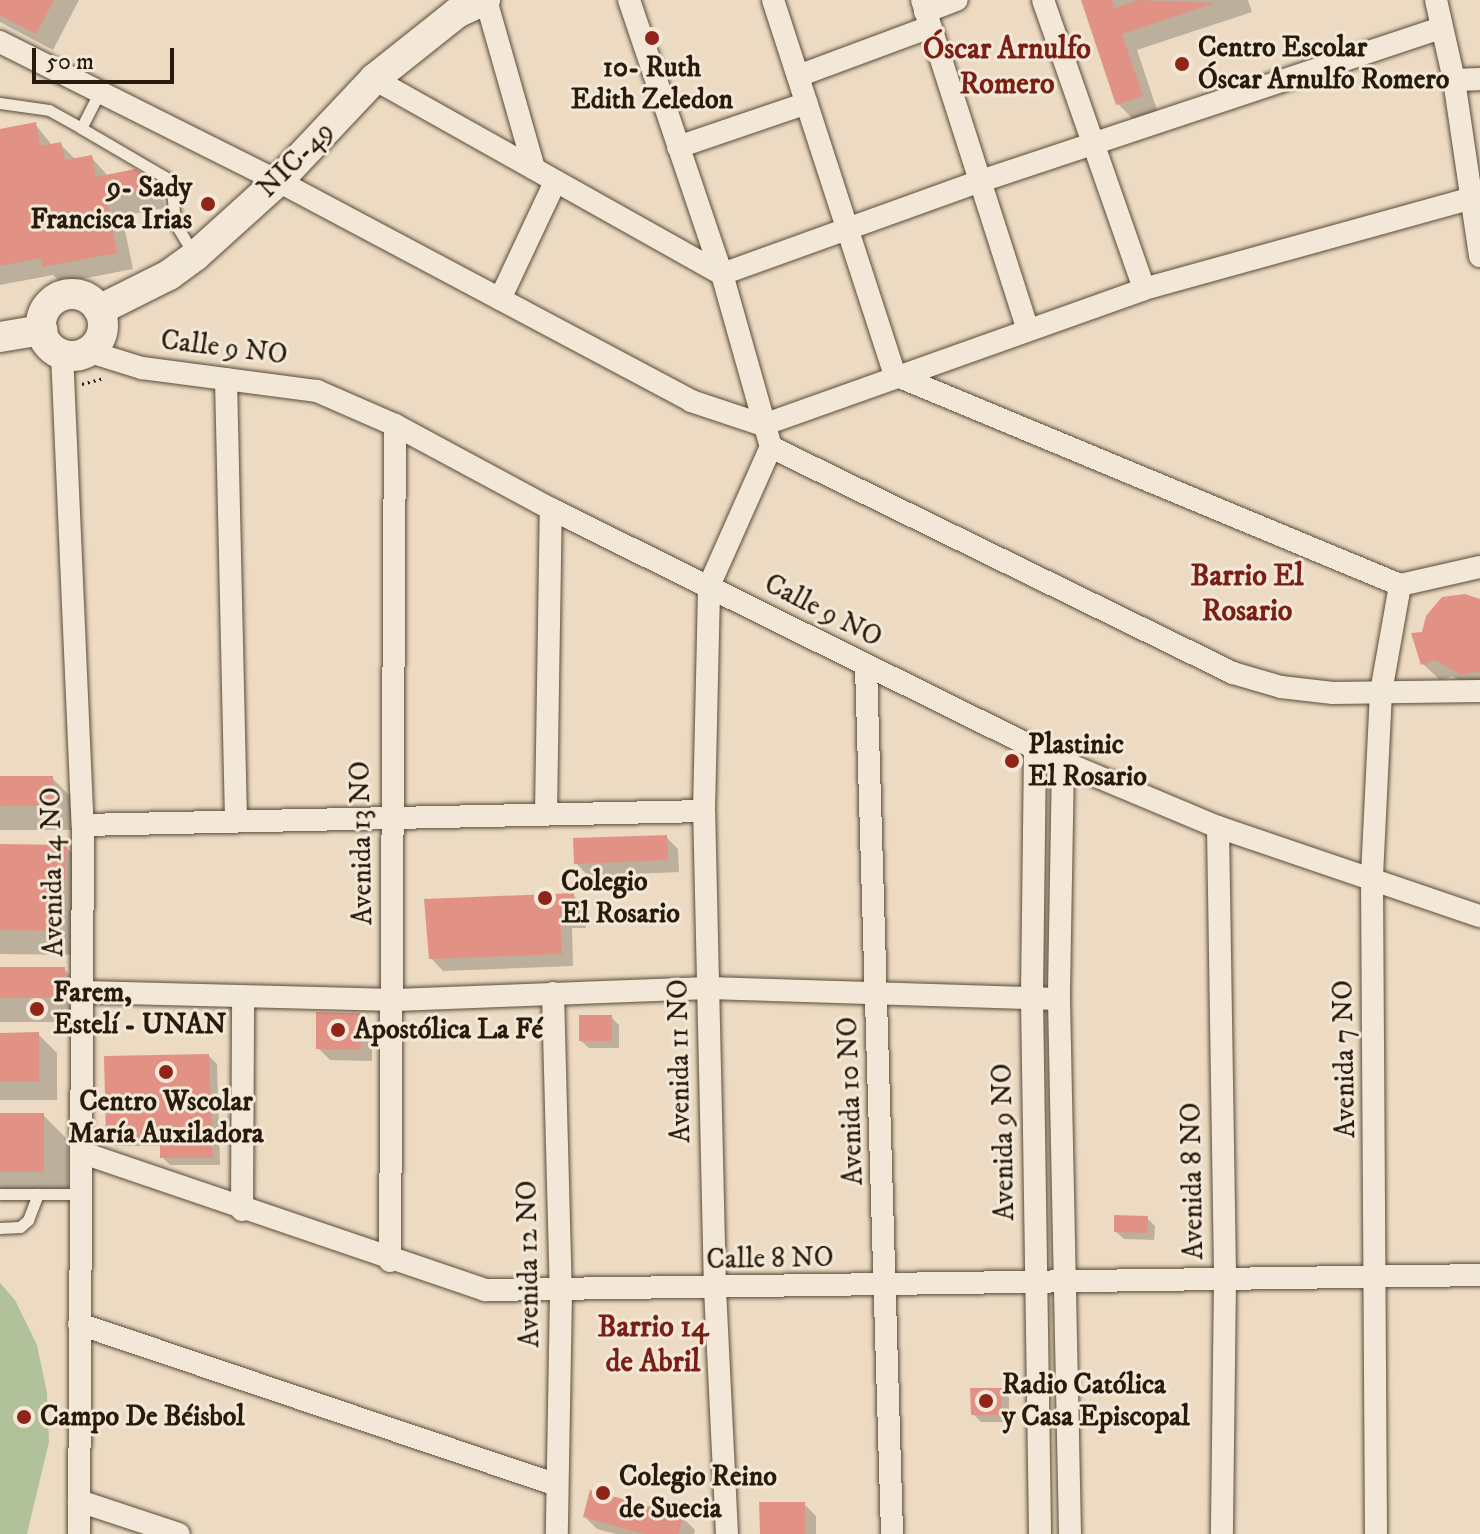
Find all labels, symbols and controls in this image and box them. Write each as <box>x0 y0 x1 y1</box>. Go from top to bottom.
marker: 10- Ruth Edith Zeledon <box>643 29 661 47</box>
place label: Centro Escolar Óscar Arnulfo Romero <box>1198 31 1449 97</box>
scale bar <box>36 32 178 82</box>
district label: Óscar Arnulfo Romero <box>923 32 1091 102</box>
text: 50 m <box>46 47 94 77</box>
place label: 10- Ruth Edith Zeledon <box>571 51 733 117</box>
marker: Centro Escolar Óscar Arnulfo Romero <box>1173 55 1191 73</box>
street label: NIC-49 <box>251 115 341 205</box>
place label: 9- Sady Francisca Irias <box>30 171 192 237</box>
marker: 9- Sady Francisca Irias <box>199 195 217 213</box>
street label: Calle 9 NO <box>159 324 289 372</box>
district label: Barrio El Rosario <box>1190 559 1304 630</box>
street label: Calle 9 NO <box>759 567 887 655</box>
place label: Plastinic El Rosario <box>1028 728 1147 794</box>
marker: Plastinic El Rosario <box>1003 752 1021 770</box>
street label: Avenida 13 NO <box>344 761 380 925</box>
street label: Avenida 14 NO <box>35 787 71 957</box>
place label: Colegio El Rosario <box>561 865 680 931</box>
marker: Colegio El Rosario <box>536 889 554 907</box>
place label: Farem, Estelí - UNAN <box>53 976 227 1042</box>
street label: Avenida 11 NO <box>662 979 698 1143</box>
street label: Avenida 7 NO <box>1327 980 1363 1138</box>
marker: Farem, Estelí - UNAN <box>28 1000 46 1018</box>
place label: Apostólica La Fé <box>354 1013 543 1047</box>
street label: Avenida 10 NO <box>831 1016 871 1186</box>
marker: Apostólica La Fé <box>329 1021 347 1039</box>
marker: Centro Wscolar María Auxiladora <box>157 1063 175 1081</box>
street label: Avenida 9 NO <box>986 1063 1022 1221</box>
place label: Centro Wscolar María Auxiladora <box>68 1085 264 1151</box>
street label: Avenida 8 NO <box>1175 1102 1211 1260</box>
street label: Avenida 12 NO <box>511 1180 547 1348</box>
street label: Calle 8 NO <box>706 1241 834 1277</box>
district label: Barrio 14 de Abril <box>597 1310 709 1380</box>
place label: Radio Católica y Casa Episcopal <box>1002 1368 1190 1434</box>
marker: Radio Católica y Casa Episcopal <box>977 1392 995 1410</box>
place label: Campo De Béisbol <box>40 1400 245 1434</box>
marker: Campo De Béisbol <box>15 1408 33 1426</box>
place label: Colegio Reino de Suecia <box>619 1460 777 1526</box>
marker: Colegio Reino de Suecia <box>594 1484 612 1502</box>

